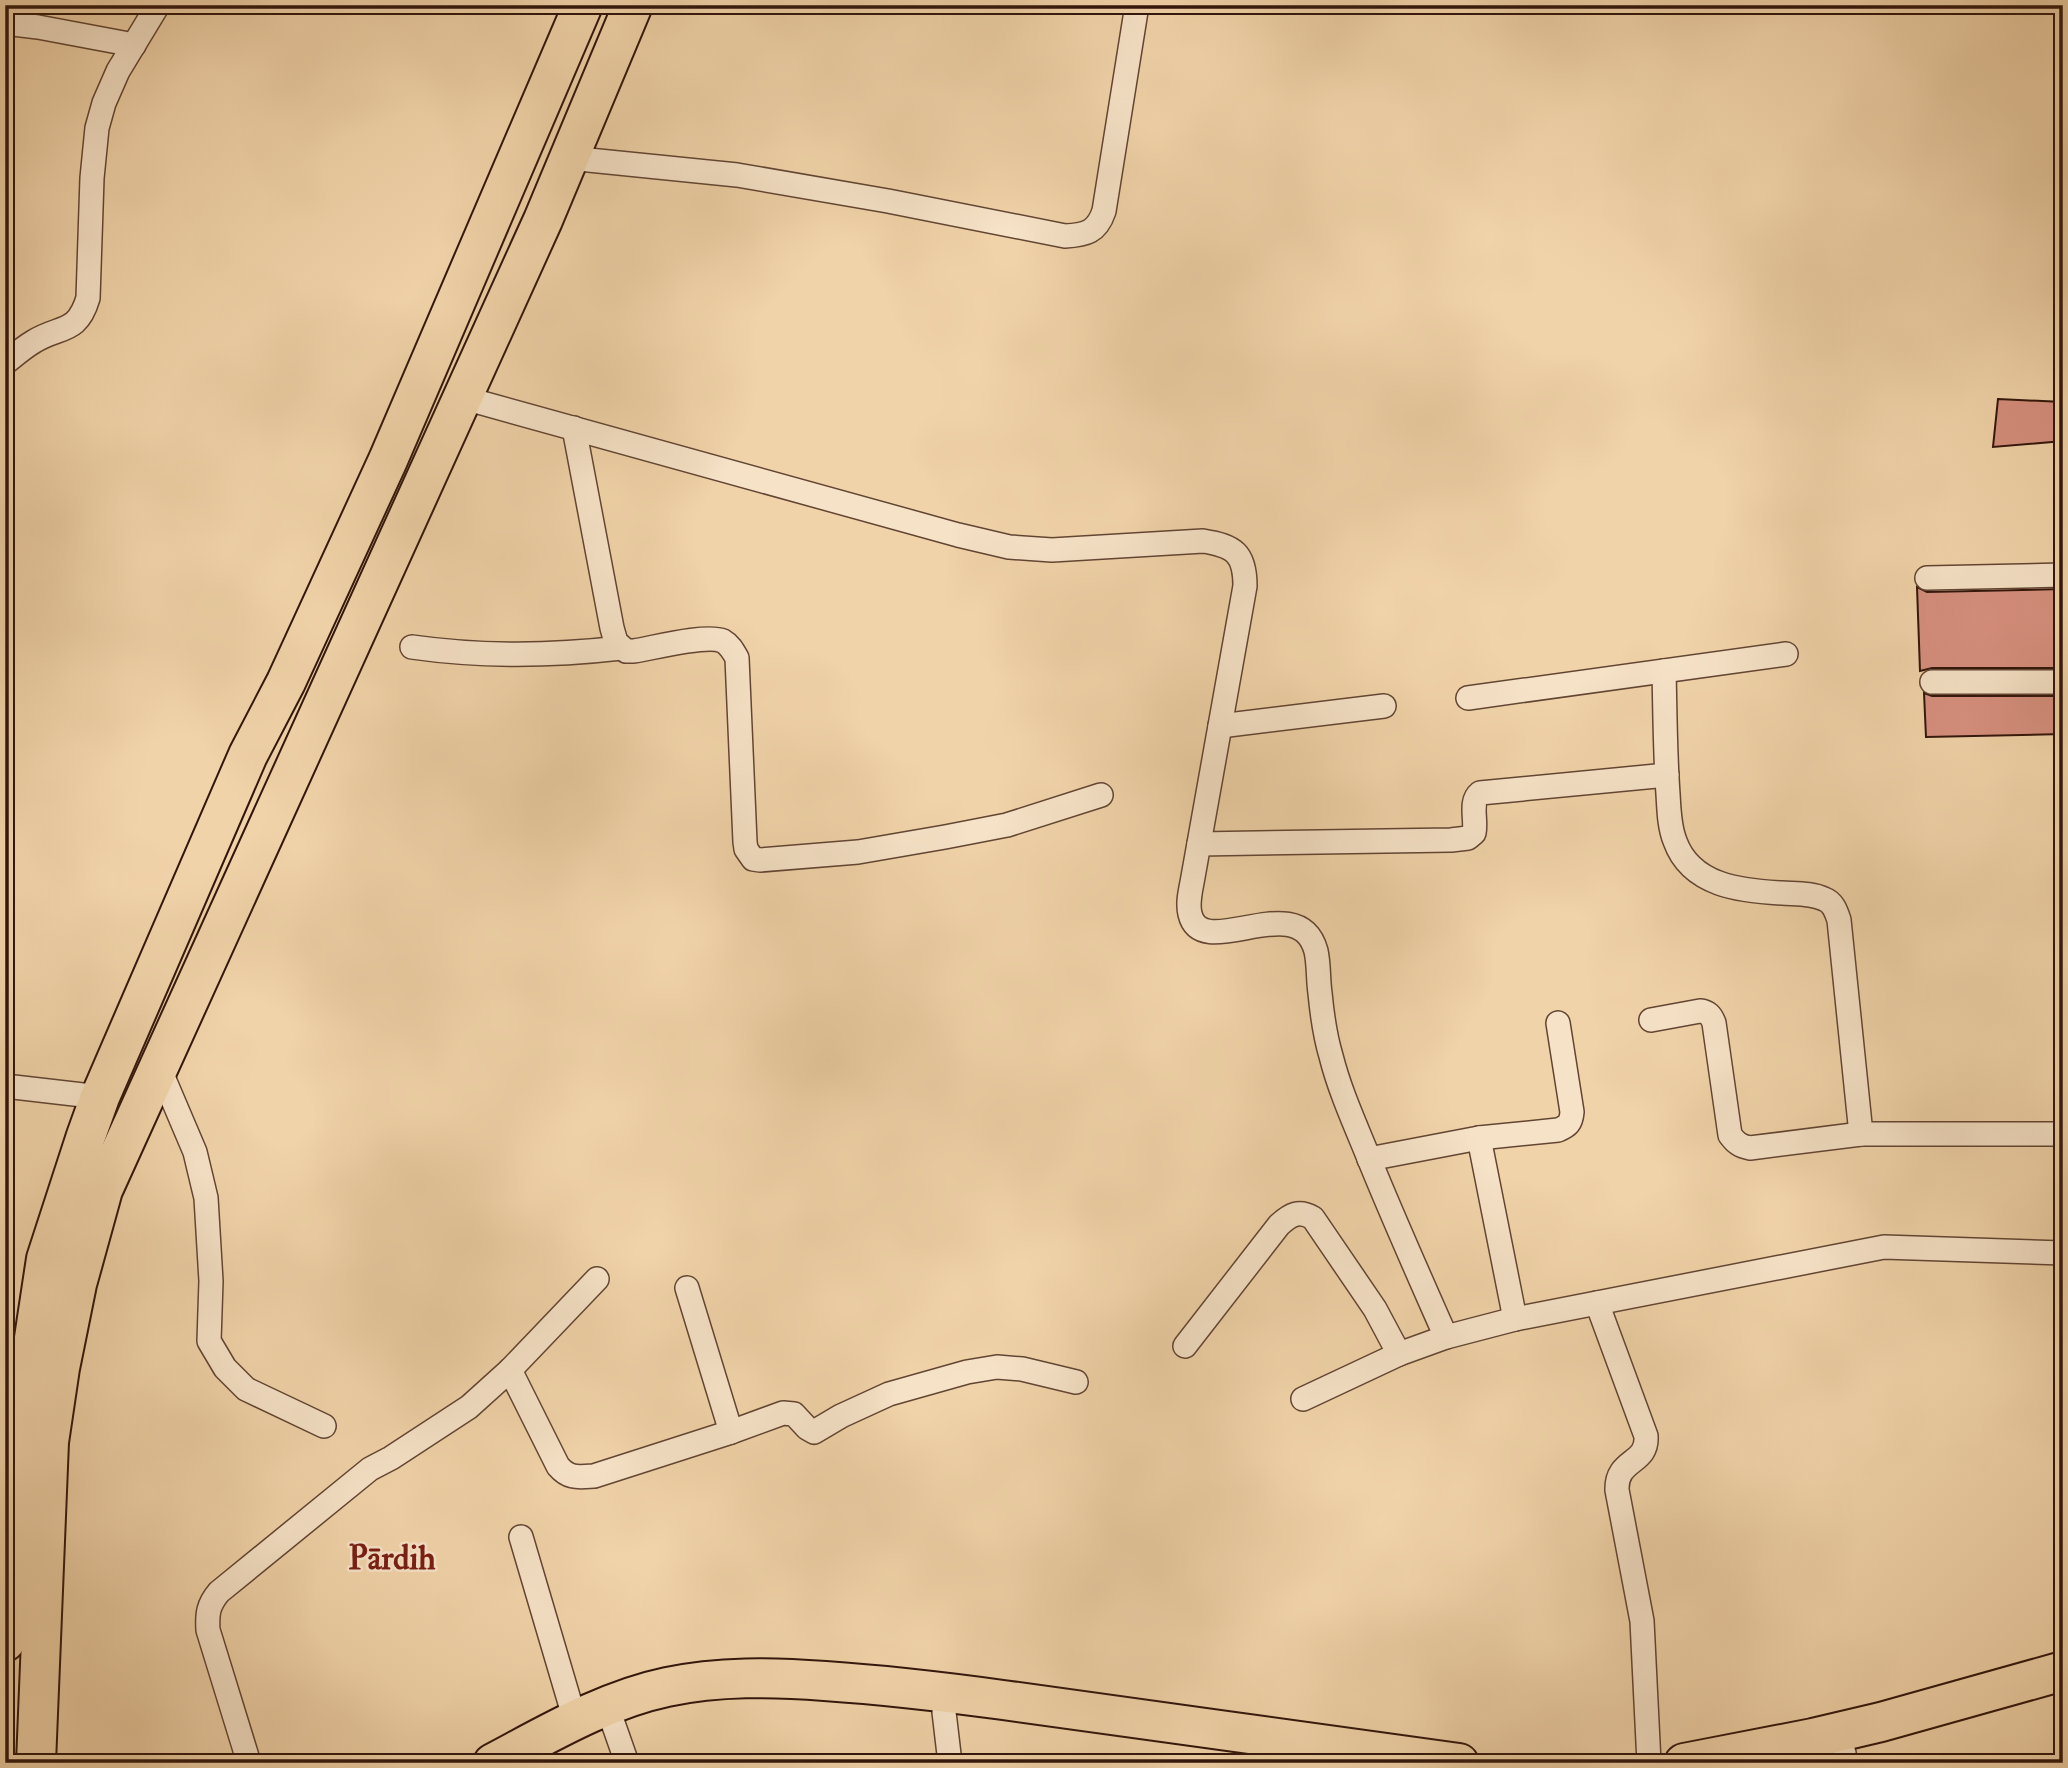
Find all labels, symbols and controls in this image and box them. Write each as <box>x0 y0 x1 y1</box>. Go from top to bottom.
district label: Pārdih <box>348 1538 436 1579</box>

